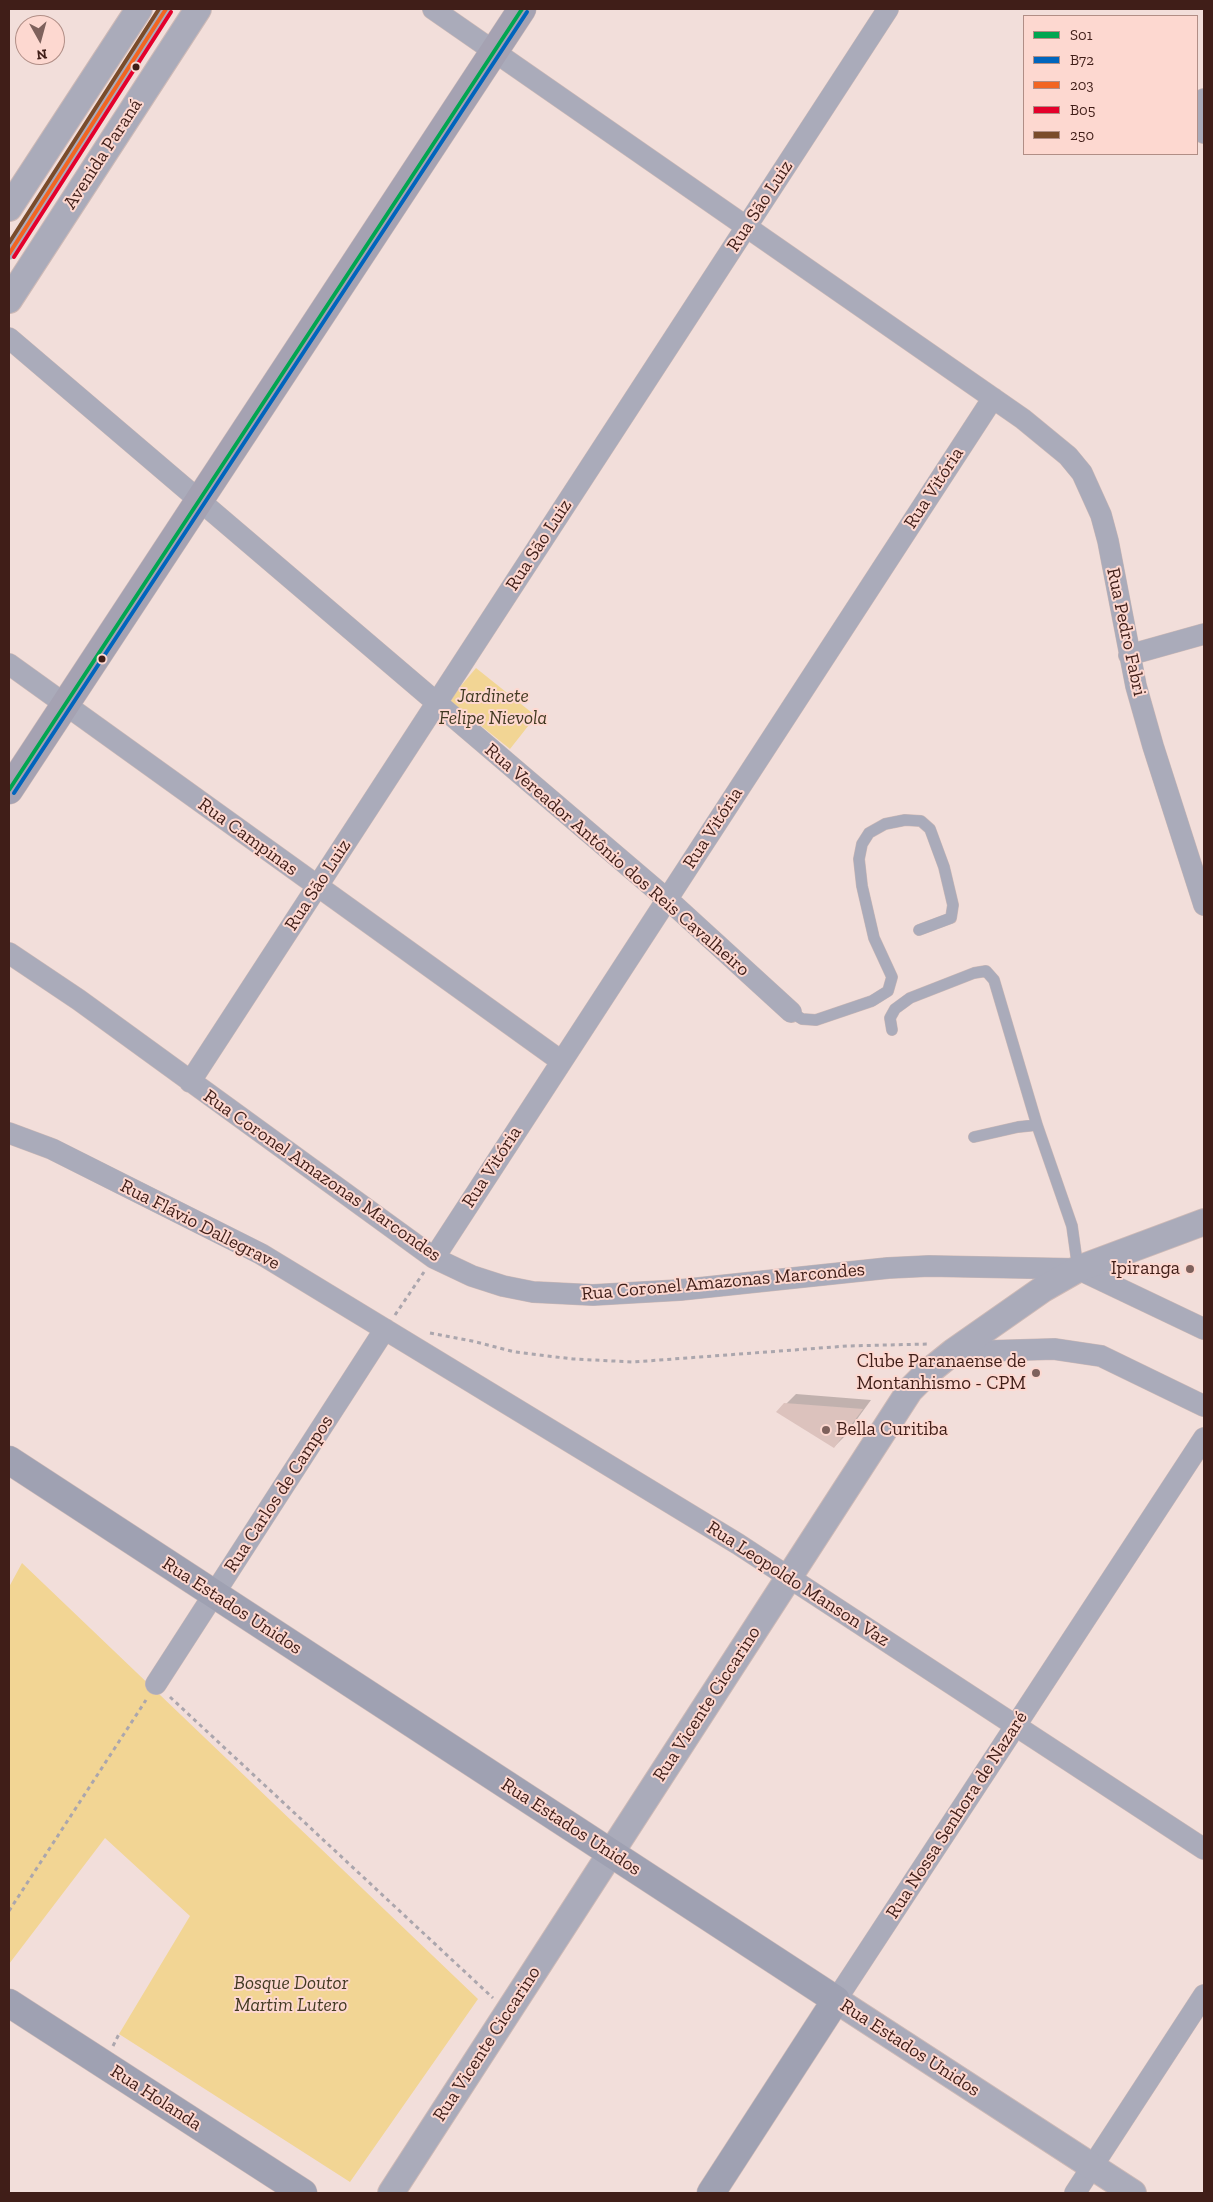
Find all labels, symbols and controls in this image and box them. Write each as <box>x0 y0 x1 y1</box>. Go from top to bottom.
north arrow <box>15 15 65 65</box>
legend <box>1023 15 1198 155</box>
text: S01 <box>1070 26 1092 44</box>
text: N <box>35 45 48 63</box>
text: B72 <box>1070 51 1094 69</box>
unlabelled marker <box>131 62 141 72</box>
text: 203 <box>1070 76 1094 94</box>
street label: Avenida Paraná <box>59 95 147 213</box>
text: B05 <box>1070 101 1095 119</box>
text: 250 <box>1070 126 1094 144</box>
street label: Rua São Luiz <box>722 156 798 256</box>
street label: Rua Vitória <box>899 443 969 533</box>
street label: Rua São Luiz <box>501 495 577 595</box>
street label: Rua Pedro Fabri <box>1101 566 1151 698</box>
unlabelled marker <box>97 654 107 664</box>
park label: Jardinete Felipe Nievola <box>439 686 547 730</box>
street label: Rua Vereador Antônio dos Reis Cavalheiro <box>480 739 754 981</box>
street label: Rua Vitória <box>678 783 748 873</box>
street label: Rua Campinas <box>194 793 302 881</box>
street label: Rua São Luiz <box>280 835 356 935</box>
street label: Rua Coronel Amazonas Marcondes <box>199 1085 445 1267</box>
street label: Rua Vitória <box>457 1122 527 1212</box>
street label: Rua Flávio Dallegrave <box>116 1175 284 1275</box>
street label: Rua Coronel Amazonas Marcondes <box>580 1258 866 1306</box>
place label: Ipiranga <box>1111 1258 1180 1280</box>
marker: Ipiranga <box>1184 1263 1196 1275</box>
place label: Clube Paranaense de Montanhismo - CPM <box>856 1351 1026 1395</box>
marker: Clube Paranaense de Montanhismo - CPM <box>1030 1367 1042 1379</box>
street label: Rua Carlos de Campos <box>220 1411 338 1577</box>
place label: Bella Curitiba <box>836 1419 948 1441</box>
marker: Bella Curitiba <box>820 1424 832 1436</box>
street label: Rua Leopoldo Manson Vaz <box>702 1516 894 1652</box>
street label: Rua Estados Unidos <box>158 1552 306 1660</box>
street label: Rua Vicente Ciccarino <box>648 1622 766 1786</box>
street label: Rua Nossa Senhora de Nazaré <box>881 1707 1033 1923</box>
street label: Rua Estados Unidos <box>497 1773 645 1881</box>
street label: Rua Vicente Ciccarino <box>428 1962 546 2126</box>
park label: Bosque Doutor Martim Lutero <box>234 1973 348 2017</box>
street label: Rua Estados Unidos <box>836 1994 984 2102</box>
street label: Rua Holanda <box>106 2060 206 2136</box>

